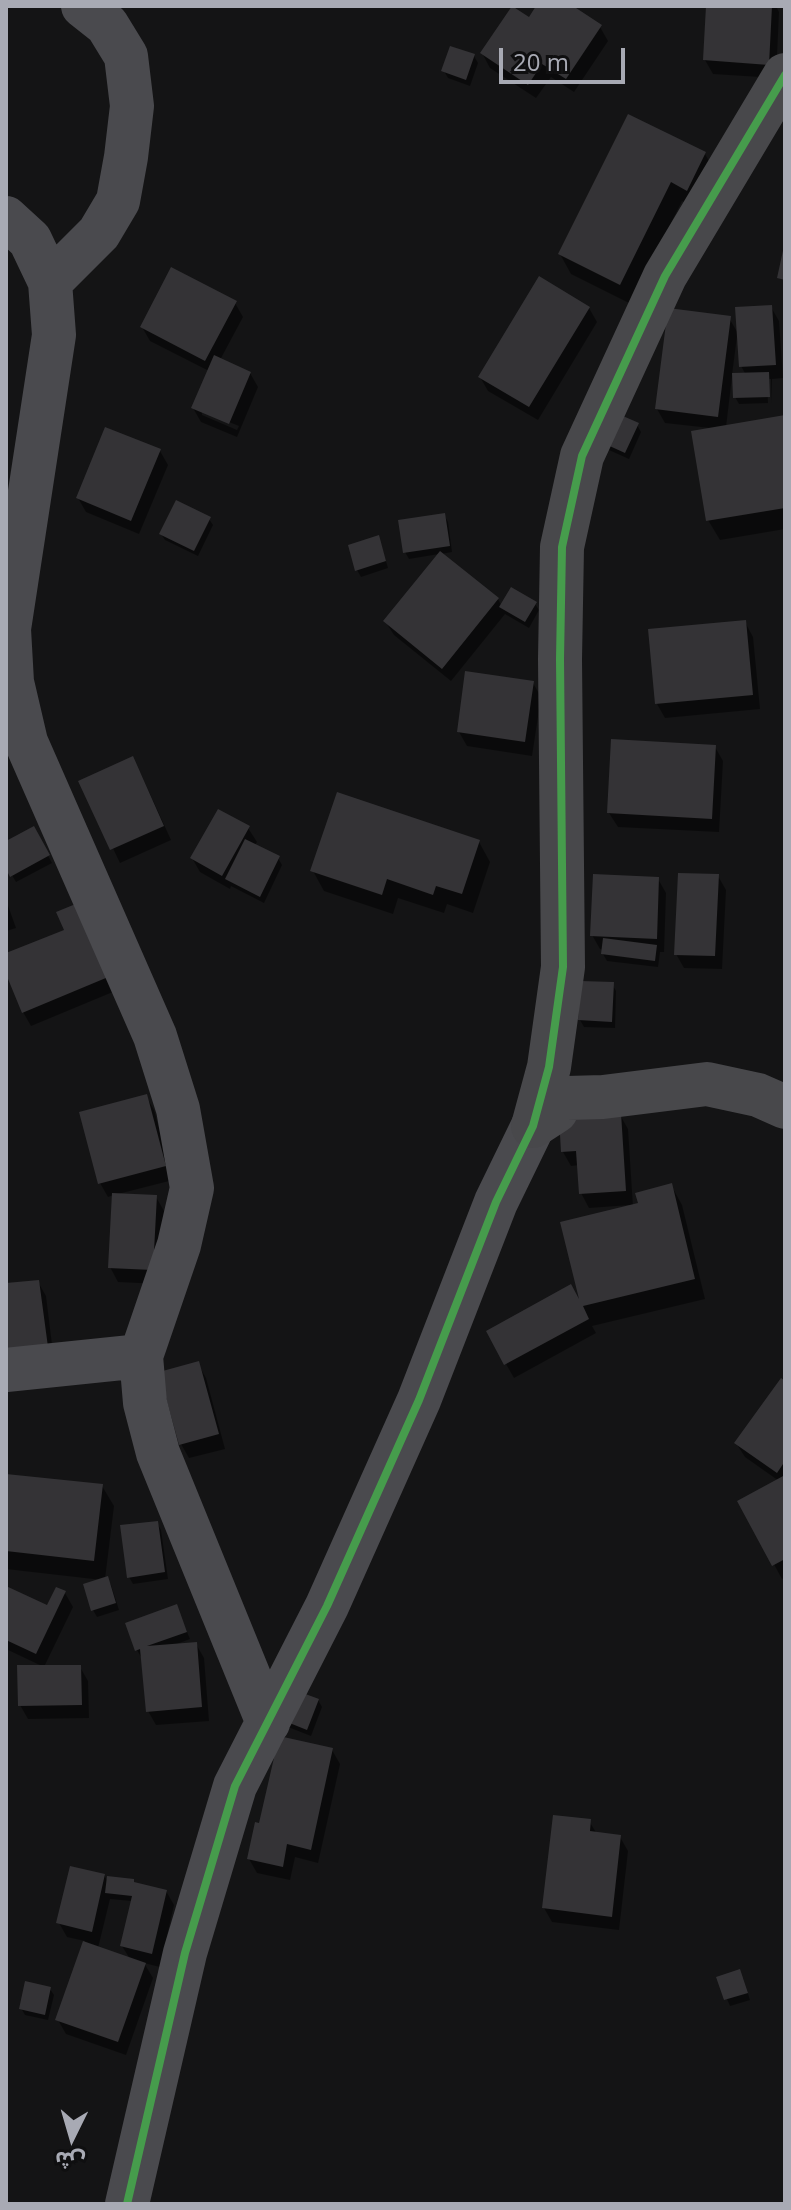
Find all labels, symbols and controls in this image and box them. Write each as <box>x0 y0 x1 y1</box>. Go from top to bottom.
scale bar <box>503 32 629 82</box>
text: 20 m <box>513 45 569 78</box>
north arrow <box>32 2098 112 2178</box>
text: ش <box>54 2146 86 2178</box>

